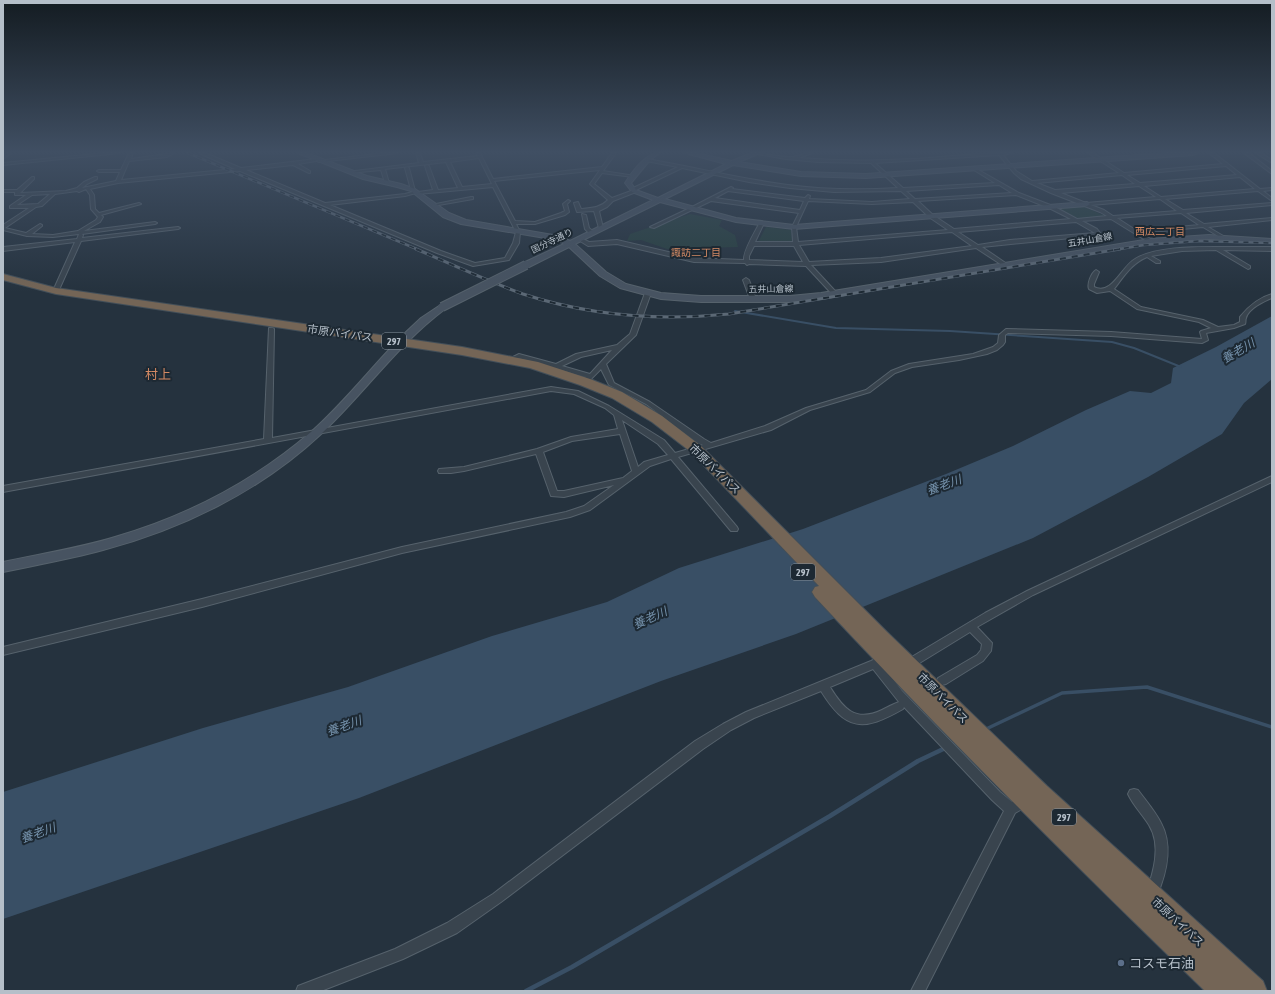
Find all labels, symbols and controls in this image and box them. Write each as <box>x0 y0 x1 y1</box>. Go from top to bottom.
district label: 西広二丁目 <box>1135 226 1185 237</box>
street label: 国分寺通り <box>530 227 574 255</box>
street label: 五井山倉線 <box>1067 231 1114 249</box>
district label: 諏訪二丁目 <box>671 247 721 258</box>
street label: 五井山倉線 <box>748 284 795 294</box>
street label: 市原バイパス <box>307 322 373 344</box>
road number: 297 <box>382 333 406 349</box>
water label: 養老川 <box>1219 335 1259 366</box>
district label: 村上 <box>145 367 171 382</box>
street label: 市原バイパス <box>687 442 743 496</box>
water label: 養老川 <box>925 472 965 498</box>
road number: 297 <box>791 564 815 580</box>
water label: 養老川 <box>631 603 671 632</box>
street label: 市原バイパス <box>916 671 970 725</box>
water label: 養老川 <box>325 713 365 738</box>
road number: 297 <box>1052 809 1076 825</box>
water label: 養老川 <box>19 820 59 845</box>
street label: 市原バイパス <box>1150 895 1206 949</box>
place label: コスモ石油 <box>1129 956 1194 971</box>
marker: コスモ石油 <box>1116 958 1126 968</box>

